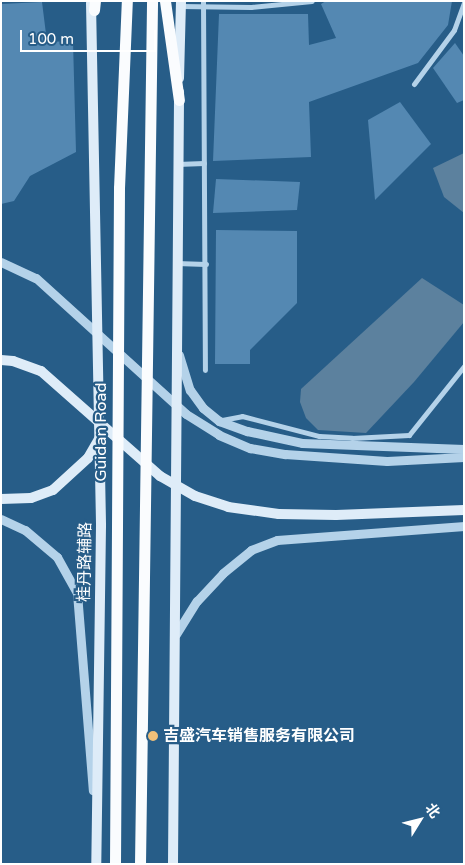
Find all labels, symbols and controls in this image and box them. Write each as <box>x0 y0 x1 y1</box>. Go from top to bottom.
scale bar <box>22 20 159 52</box>
text: 100 m <box>28 30 74 48</box>
street label: Guidan Road <box>91 382 111 482</box>
street label: 桂丹路辅路 <box>75 522 95 602</box>
place label: 吉盛汽车销售服务有限公司 <box>163 726 355 746</box>
marker: 吉盛汽车销售服务有限公司 <box>147 730 159 742</box>
north arrow <box>395 795 445 845</box>
text: 北 <box>422 800 444 822</box>

